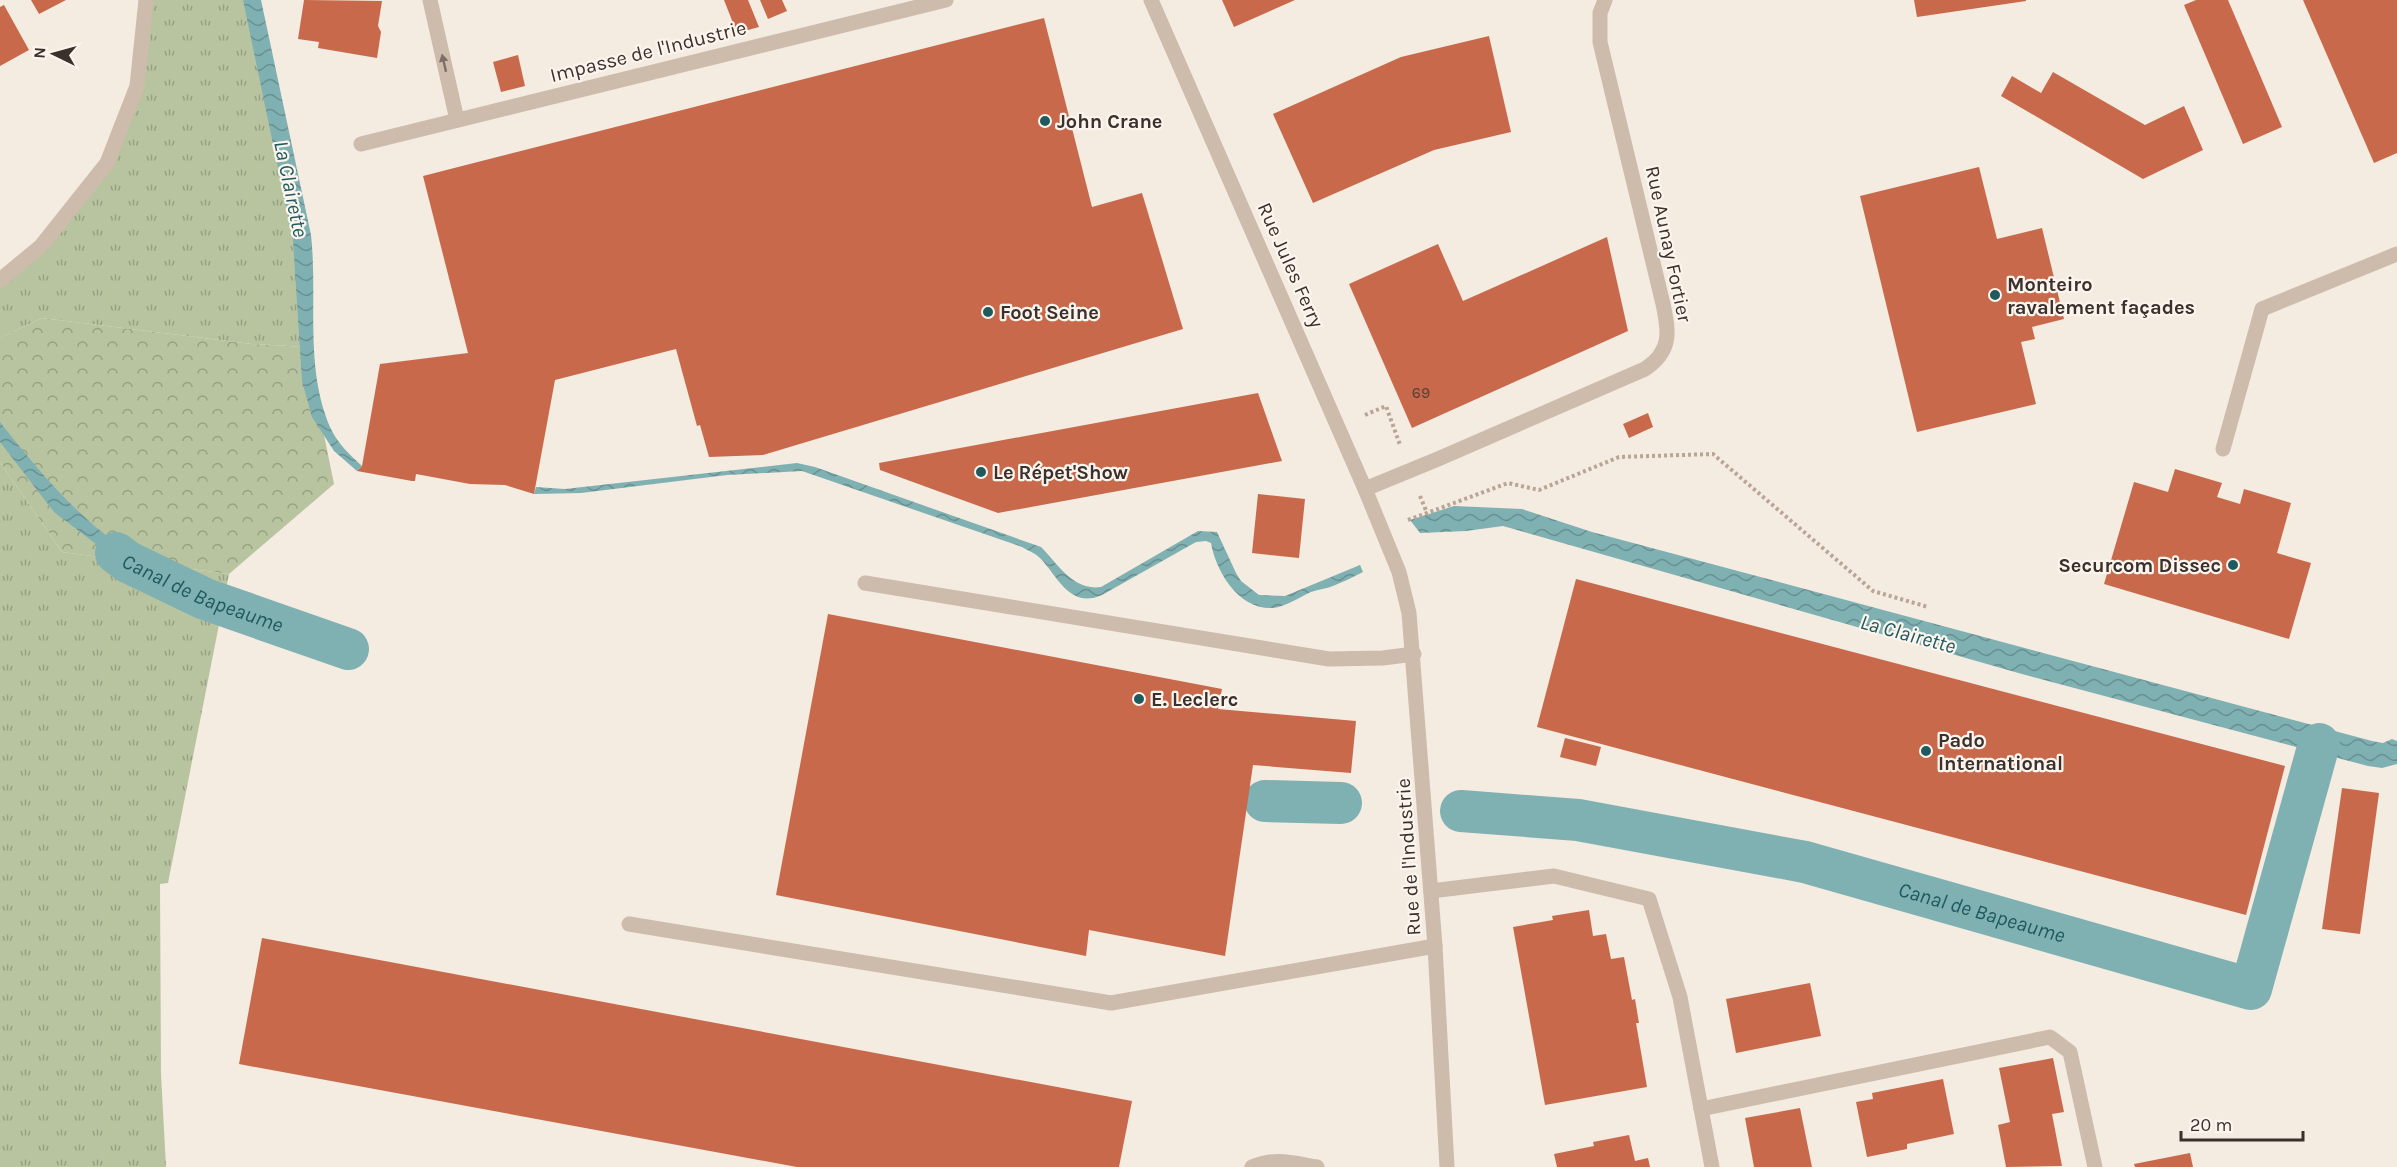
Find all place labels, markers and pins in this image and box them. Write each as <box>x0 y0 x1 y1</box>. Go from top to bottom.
place label: John Crane <box>1057 110 1162 133</box>
marker: John Crane <box>1038 114 1052 128</box>
place label: Monteiro ravalement façades <box>2007 273 2195 319</box>
marker: Monteiro ravalement façades <box>1988 288 2002 302</box>
place label: Foot Seine <box>1000 301 1099 324</box>
marker: Foot Seine <box>981 305 995 319</box>
place label: Le Répet'Show <box>993 461 1128 484</box>
marker: Le Répet'Show <box>974 465 988 479</box>
place label: Securcom Dissec <box>2058 554 2221 577</box>
marker: Securcom Dissec <box>2226 558 2240 572</box>
place label: E. Leclerc <box>1151 688 1238 711</box>
marker: E. Leclerc <box>1132 692 1146 706</box>
place label: Pado International <box>1938 729 2063 775</box>
marker: Pado International <box>1919 744 1933 758</box>

